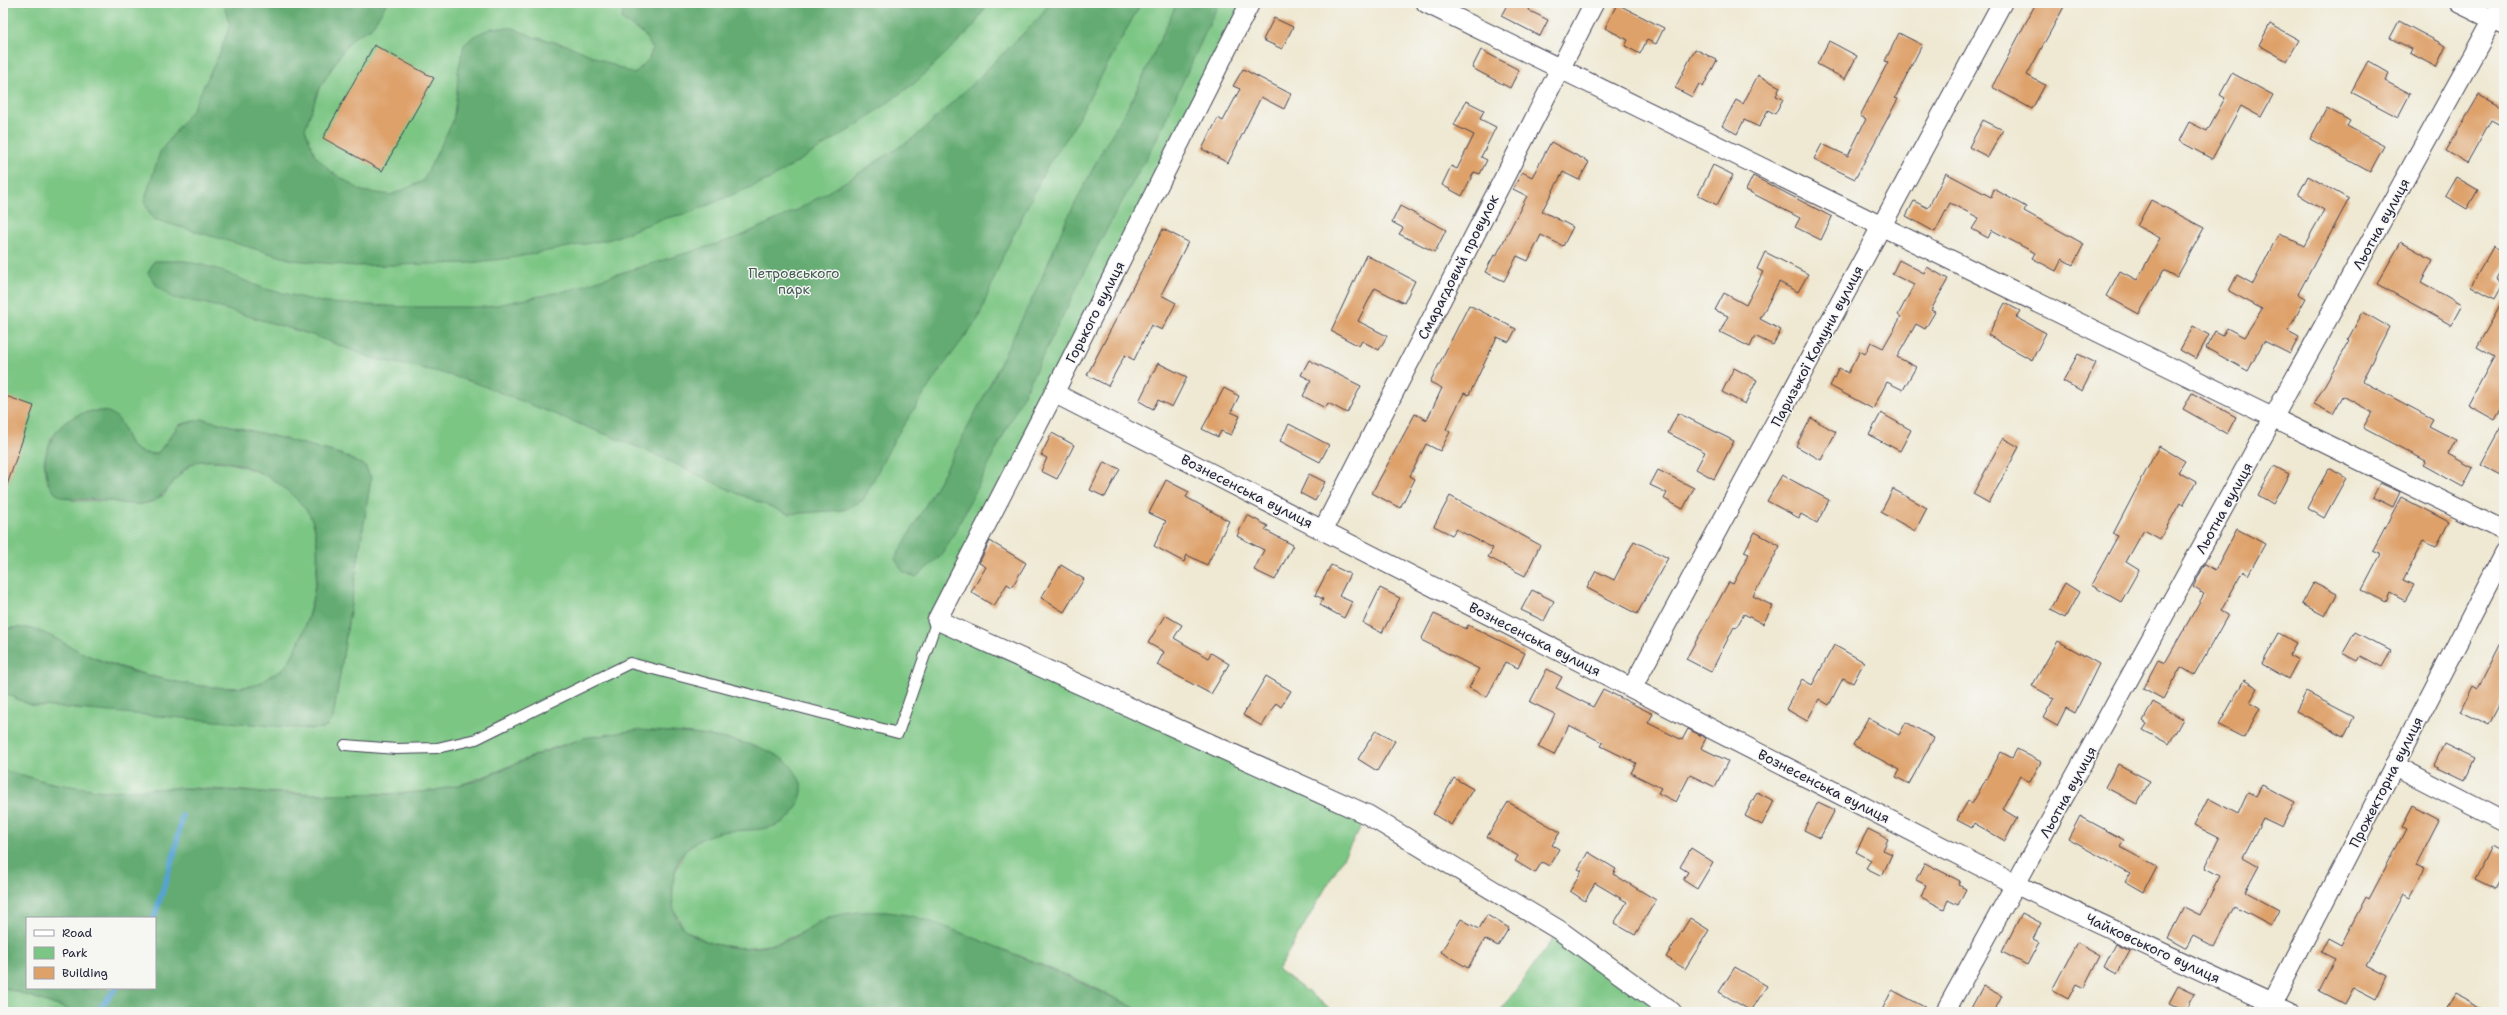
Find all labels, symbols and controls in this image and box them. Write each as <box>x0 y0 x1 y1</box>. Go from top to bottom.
street label: Льотна вулиця <box>2348 175 2414 273</box>
street label: Смарагдовий провулок <box>1414 191 1503 343</box>
street label: Горького вулиця <box>1062 258 1128 366</box>
street label: Паризької Комуни вулиця <box>1767 262 1867 430</box>
park label: Петровського парк <box>748 264 840 298</box>
street label: Вознесенська вулиця <box>1178 450 1316 532</box>
street label: Льотна вулиця <box>2191 459 2257 557</box>
street label: Вознесенська вулиця <box>1466 598 1604 680</box>
street label: Прожекторна вулиця <box>2345 713 2427 851</box>
street label: Льотна вулиця <box>2035 743 2101 841</box>
street label: Вознесенська вулиця <box>1755 745 1893 827</box>
street label: Чайковського вулиця <box>2083 909 2223 987</box>
legend <box>26 917 156 989</box>
text: Road <box>62 925 93 941</box>
text: Park <box>62 945 88 961</box>
text: Building <box>62 965 108 981</box>

